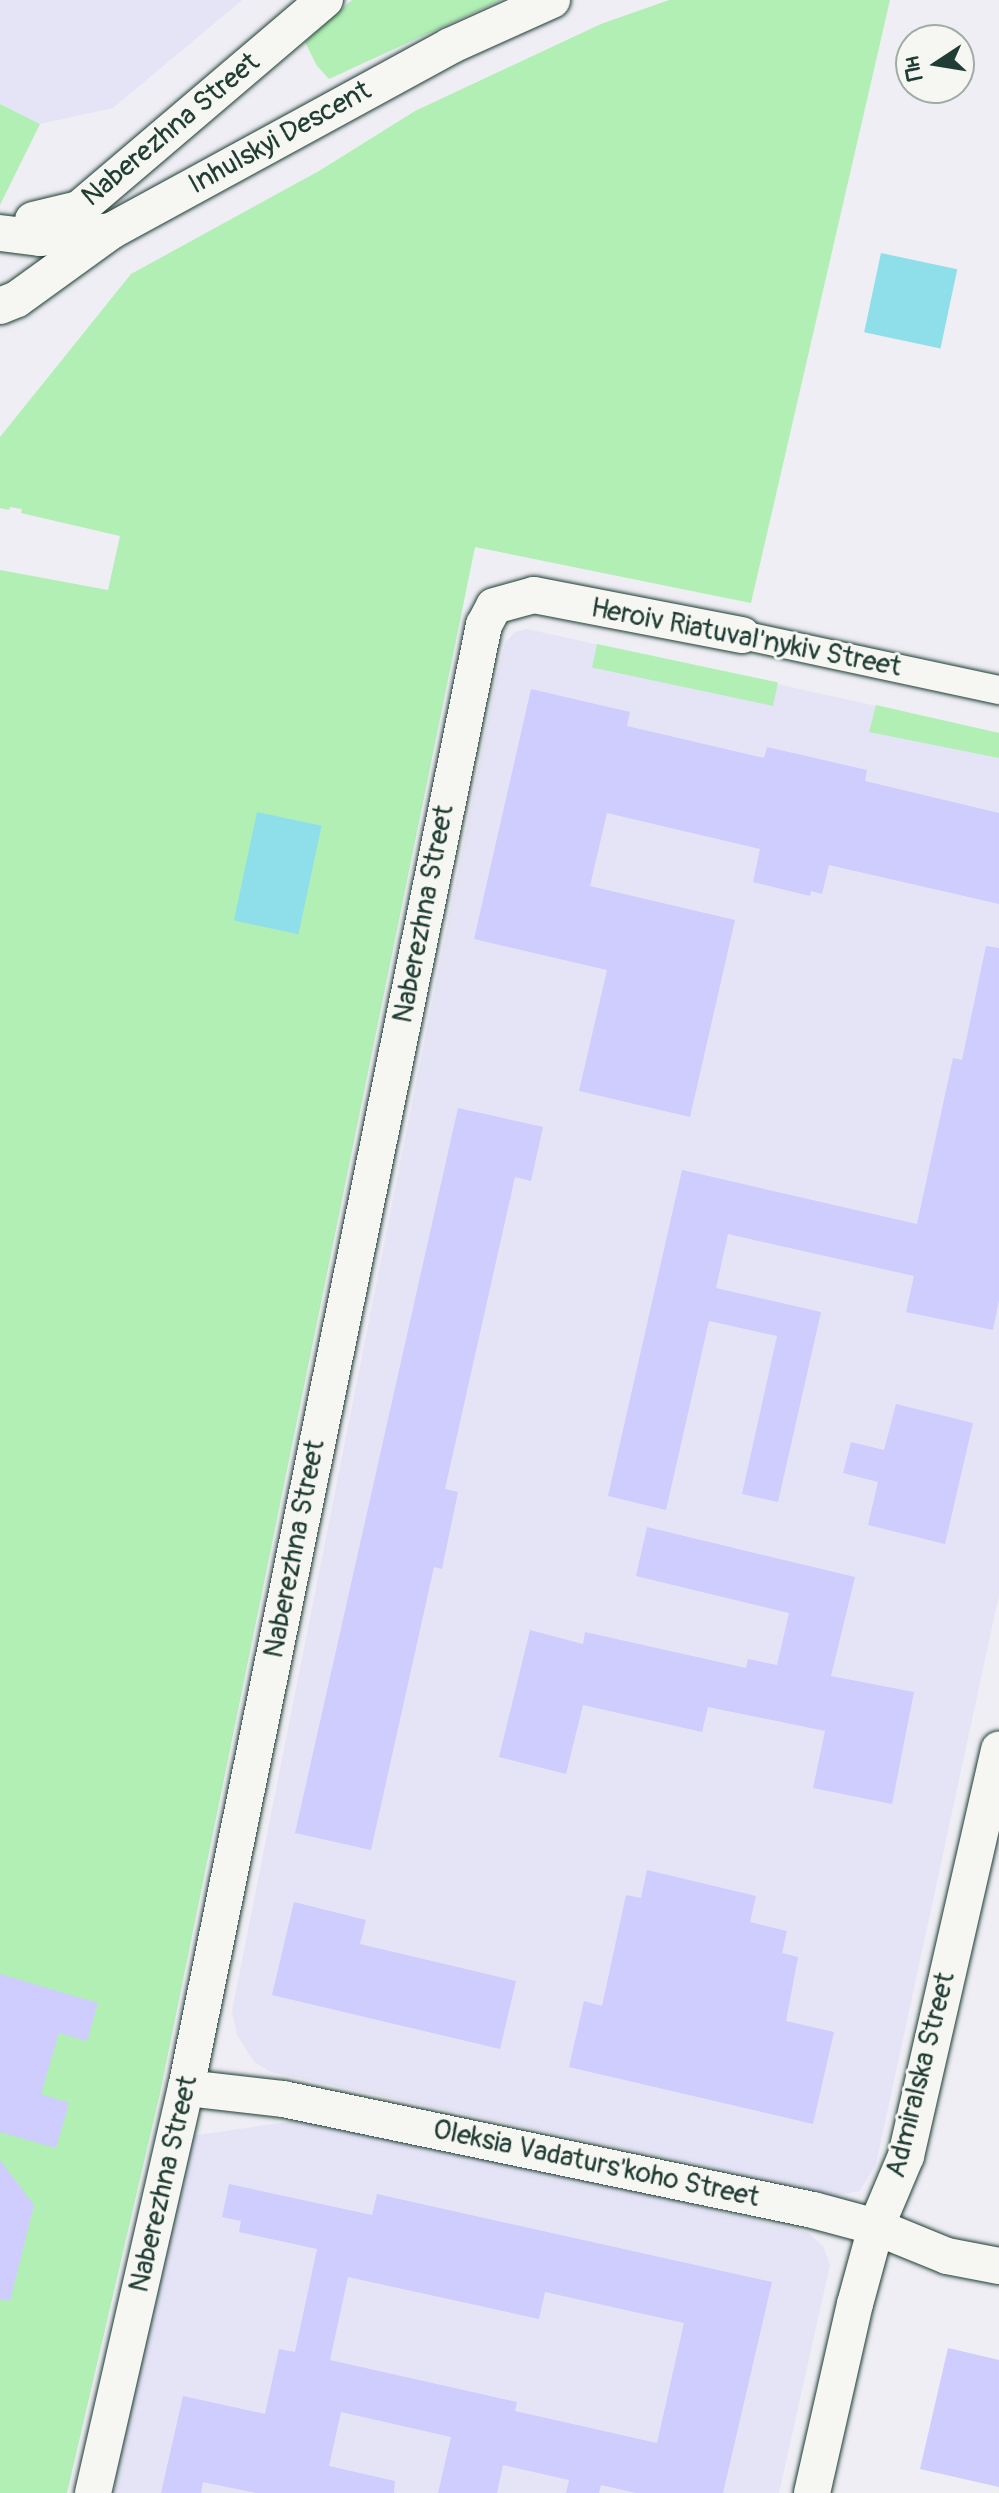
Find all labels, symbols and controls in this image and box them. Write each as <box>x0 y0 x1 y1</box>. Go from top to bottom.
north arrow <box>895 24 975 104</box>
street label: Naberezhna Street <box>75 46 267 214</box>
text: Пн <box>897 54 930 83</box>
street label: Inhulskyi Descent <box>183 74 377 202</box>
street label: Heroiv Riatuval'nykiv Street <box>588 591 904 685</box>
street label: Naberezhna Street <box>386 802 462 1026</box>
street label: Naberezhna Street <box>257 1437 333 1661</box>
street label: Admiralska Street <box>879 1969 963 2181</box>
street label: Naberezhna Street <box>123 2072 205 2296</box>
street label: Oleksia Vadaturs'koho Street <box>430 2113 762 2215</box>

